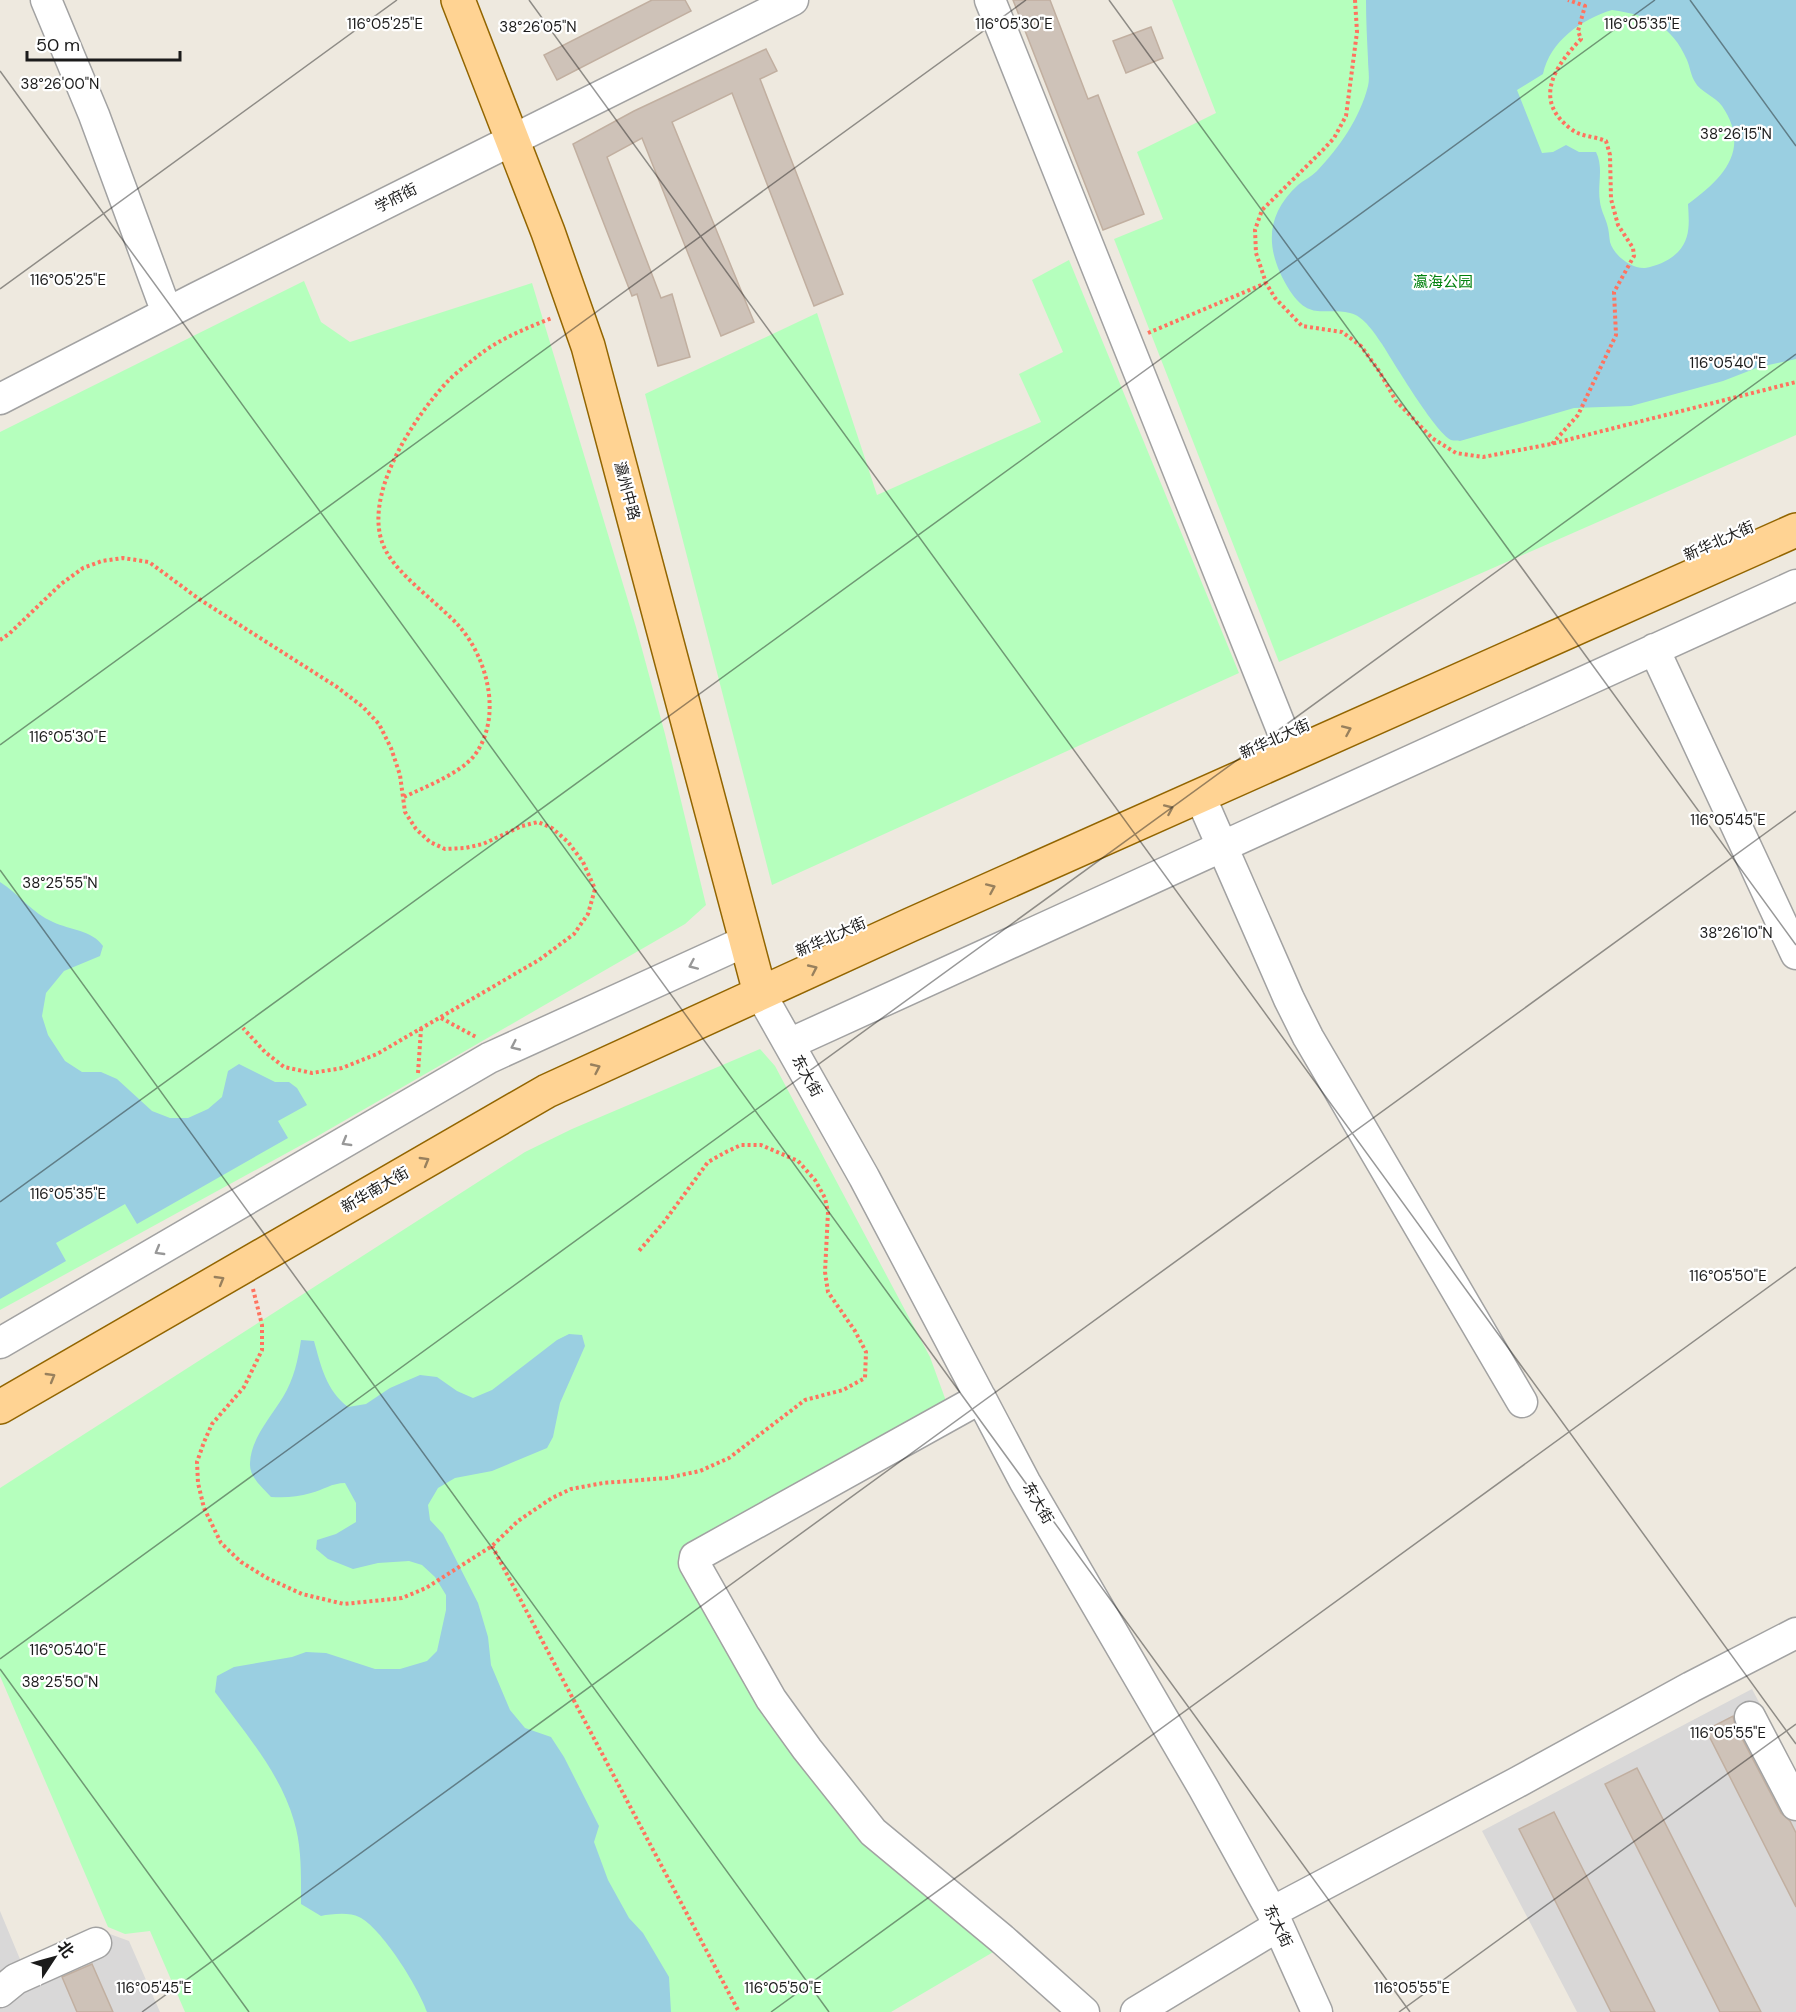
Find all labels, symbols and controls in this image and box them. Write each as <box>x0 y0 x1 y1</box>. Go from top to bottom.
text: 116°05'25"E <box>347 14 423 34</box>
text: 116°05'30"E <box>975 14 1053 34</box>
text: 116°05'35"E <box>1604 14 1680 34</box>
text: 38°26'05"N <box>499 17 577 37</box>
scale bar <box>27 24 180 62</box>
text: 50 m <box>36 33 80 57</box>
text: 38°26'00"N <box>21 74 99 94</box>
text: 38°26'15"N <box>1700 124 1772 144</box>
street label: 学府街 <box>371 179 421 217</box>
text: 116°05'25"E <box>30 270 106 290</box>
park label: 瀛海公园 <box>1413 272 1473 292</box>
text: 116°05'40"E <box>1690 353 1766 373</box>
street label: 瀛州中路 <box>610 459 644 523</box>
street label: 新华北大街 <box>1681 517 1757 565</box>
street label: 新华北大街 <box>1237 715 1313 763</box>
one-way arrow <box>1341 725 1352 737</box>
text: 116°05'30"E <box>29 727 107 747</box>
one-way arrow <box>1163 805 1174 817</box>
text: 116°05'45"E <box>1690 810 1766 830</box>
text: 38°25'55"N <box>22 873 98 893</box>
one-way arrow <box>985 884 996 896</box>
street label: 新华北大街 <box>793 913 869 961</box>
text: 38°26'10"N <box>1699 923 1773 943</box>
one-way arrow <box>688 957 699 969</box>
one-way arrow <box>807 964 818 976</box>
one-way arrow <box>511 1039 522 1051</box>
street label: 东大街 <box>787 1051 827 1101</box>
one-way arrow <box>589 1063 600 1075</box>
one-way arrow <box>342 1135 352 1146</box>
one-way arrow <box>418 1157 429 1168</box>
street label: 新华南大街 <box>338 1163 412 1217</box>
text: 116°05'35"E <box>30 1184 106 1204</box>
one-way arrow <box>155 1243 165 1255</box>
text: 116°05'50"E <box>1689 1266 1767 1286</box>
one-way arrow <box>214 1276 224 1287</box>
one-way arrow <box>45 1373 55 1385</box>
street label: 东大街 <box>1018 1479 1058 1527</box>
text: 116°05'40"E <box>30 1640 106 1660</box>
text: 38°25'50"N <box>22 1672 98 1692</box>
text: 116°05'55"E <box>1690 1723 1766 1743</box>
street label: 东大街 <box>1259 1901 1297 1951</box>
north arrow <box>24 1928 84 1988</box>
text: 北 <box>53 1937 79 1962</box>
text: 116°05'45"E <box>116 1978 192 1998</box>
text: 116°05'50"E <box>744 1978 822 1998</box>
text: 116°05'55"E <box>1374 1978 1450 1998</box>

